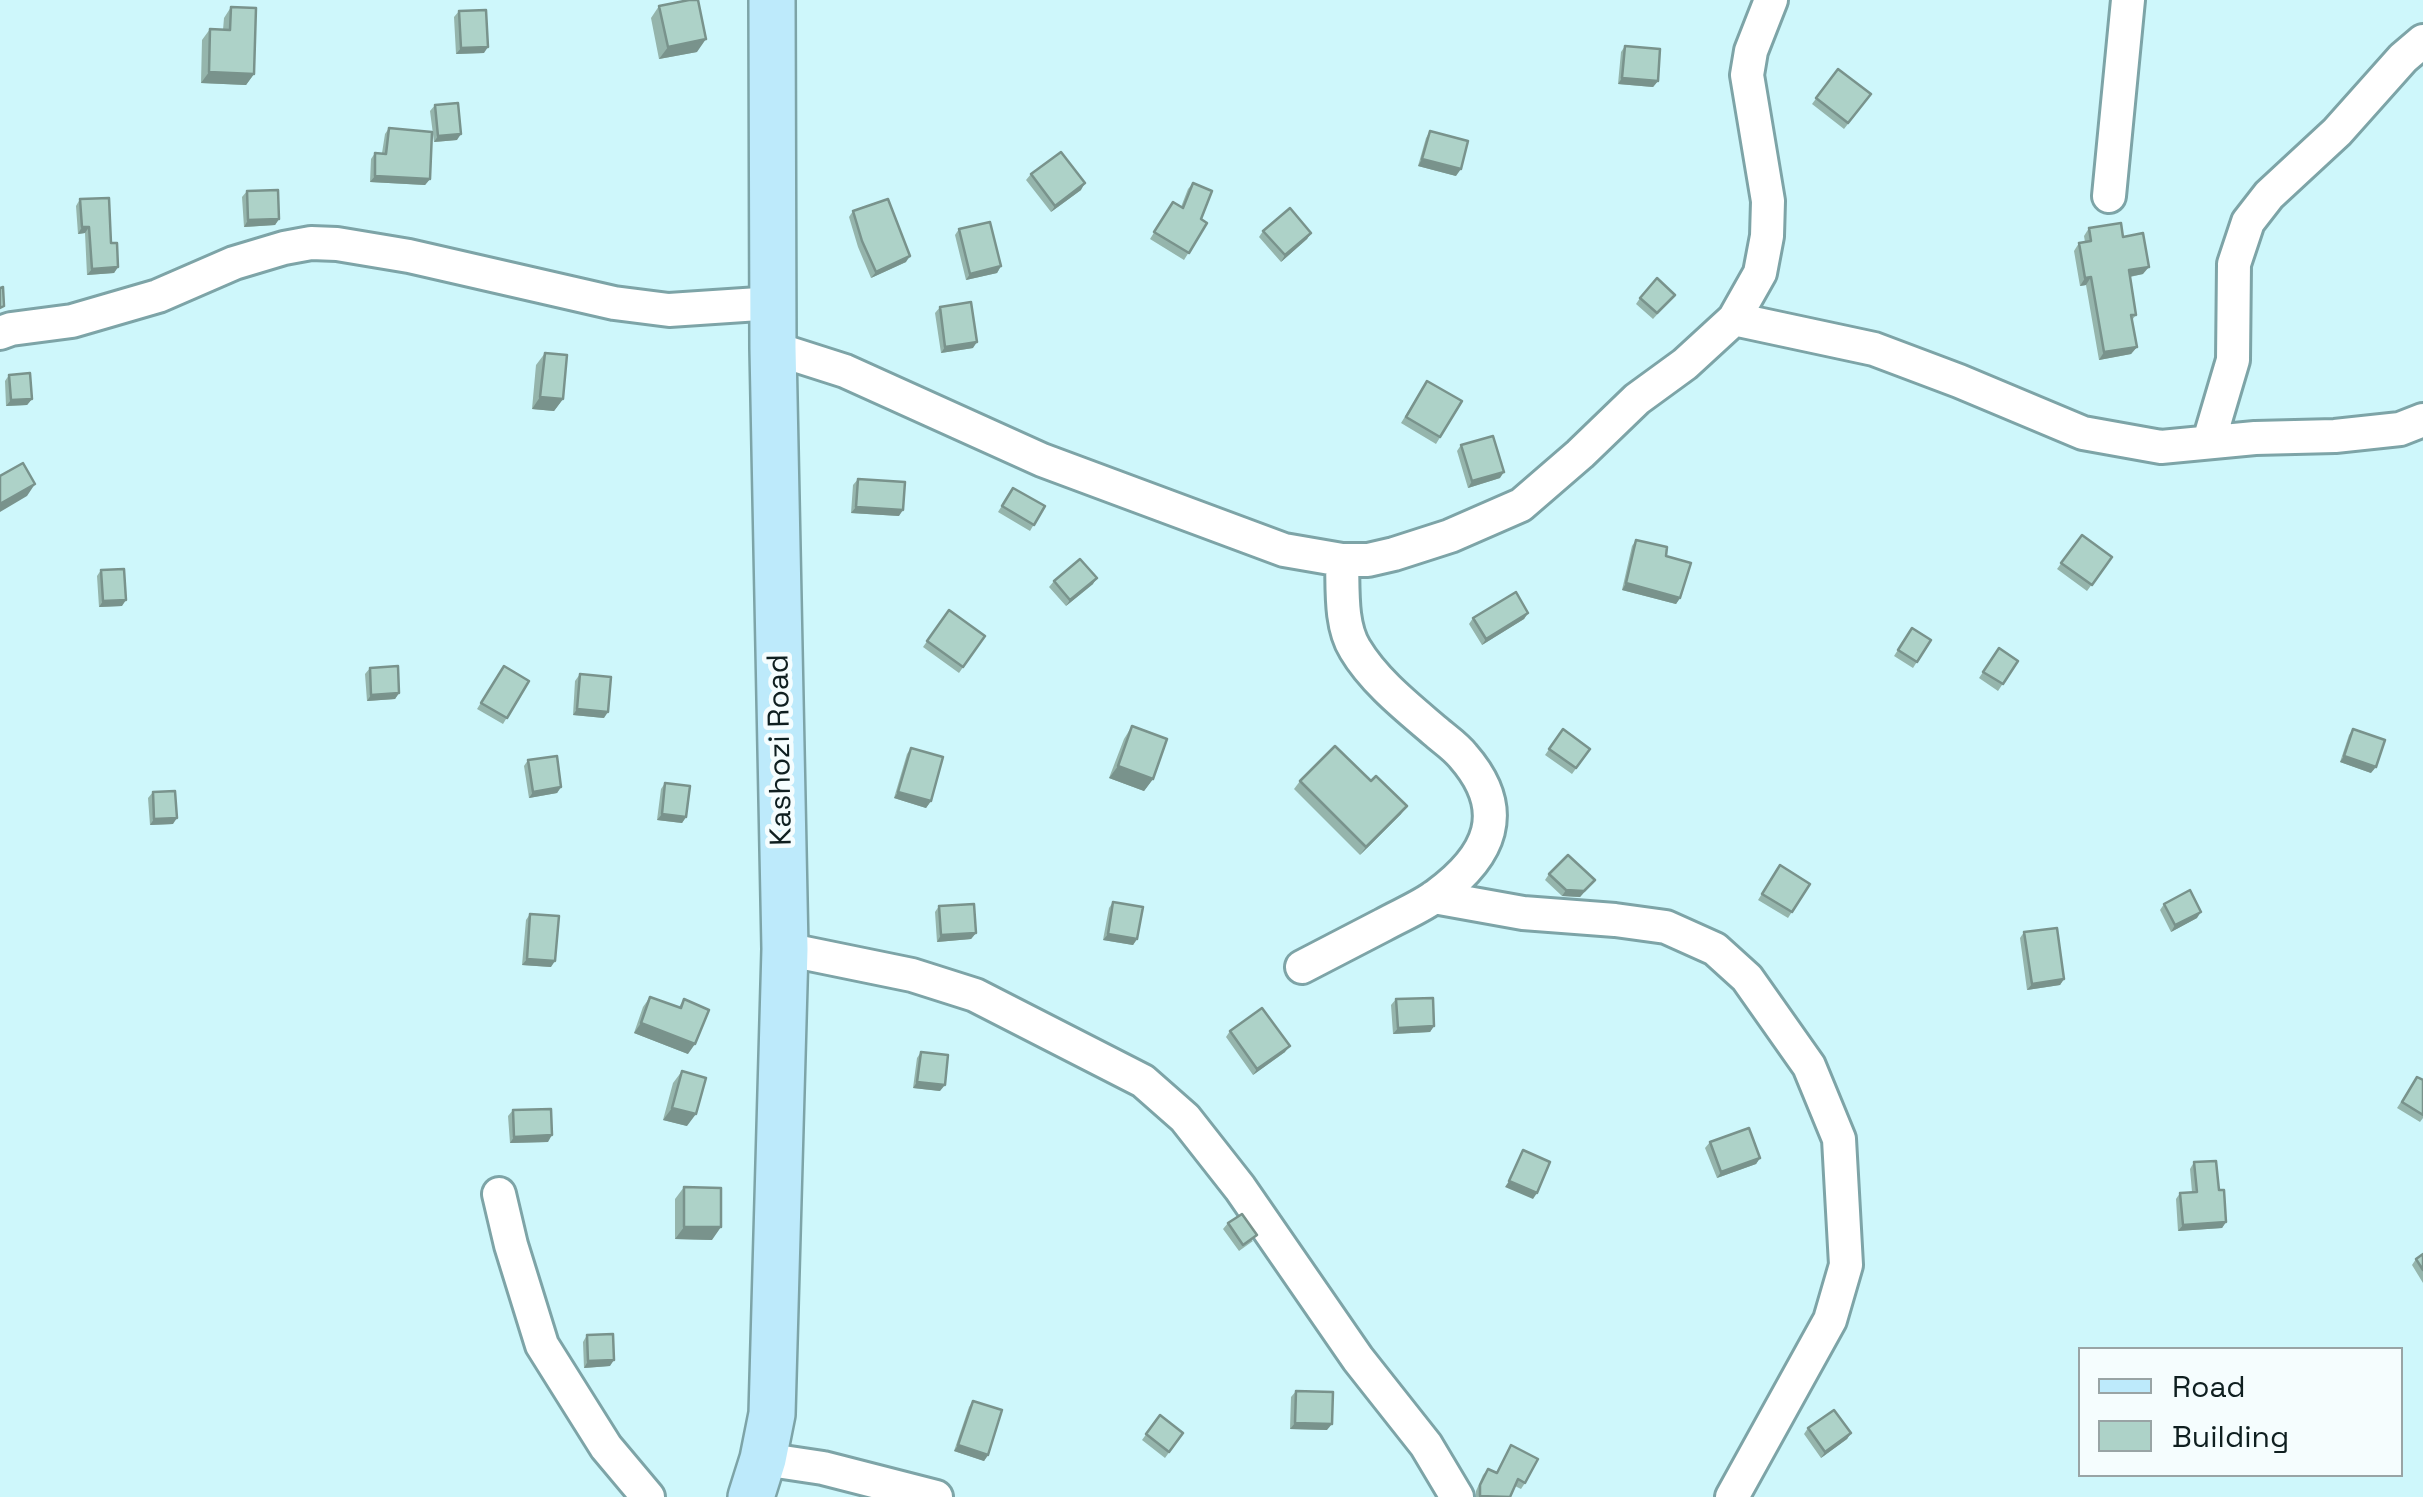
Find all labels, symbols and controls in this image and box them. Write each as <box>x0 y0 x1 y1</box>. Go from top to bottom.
street label: Kashozi Road <box>761 654 801 846</box>
legend <box>2078 1347 2403 1477</box>
text: Road <box>2172 1367 2246 1406</box>
text: Building <box>2172 1417 2289 1456</box>

